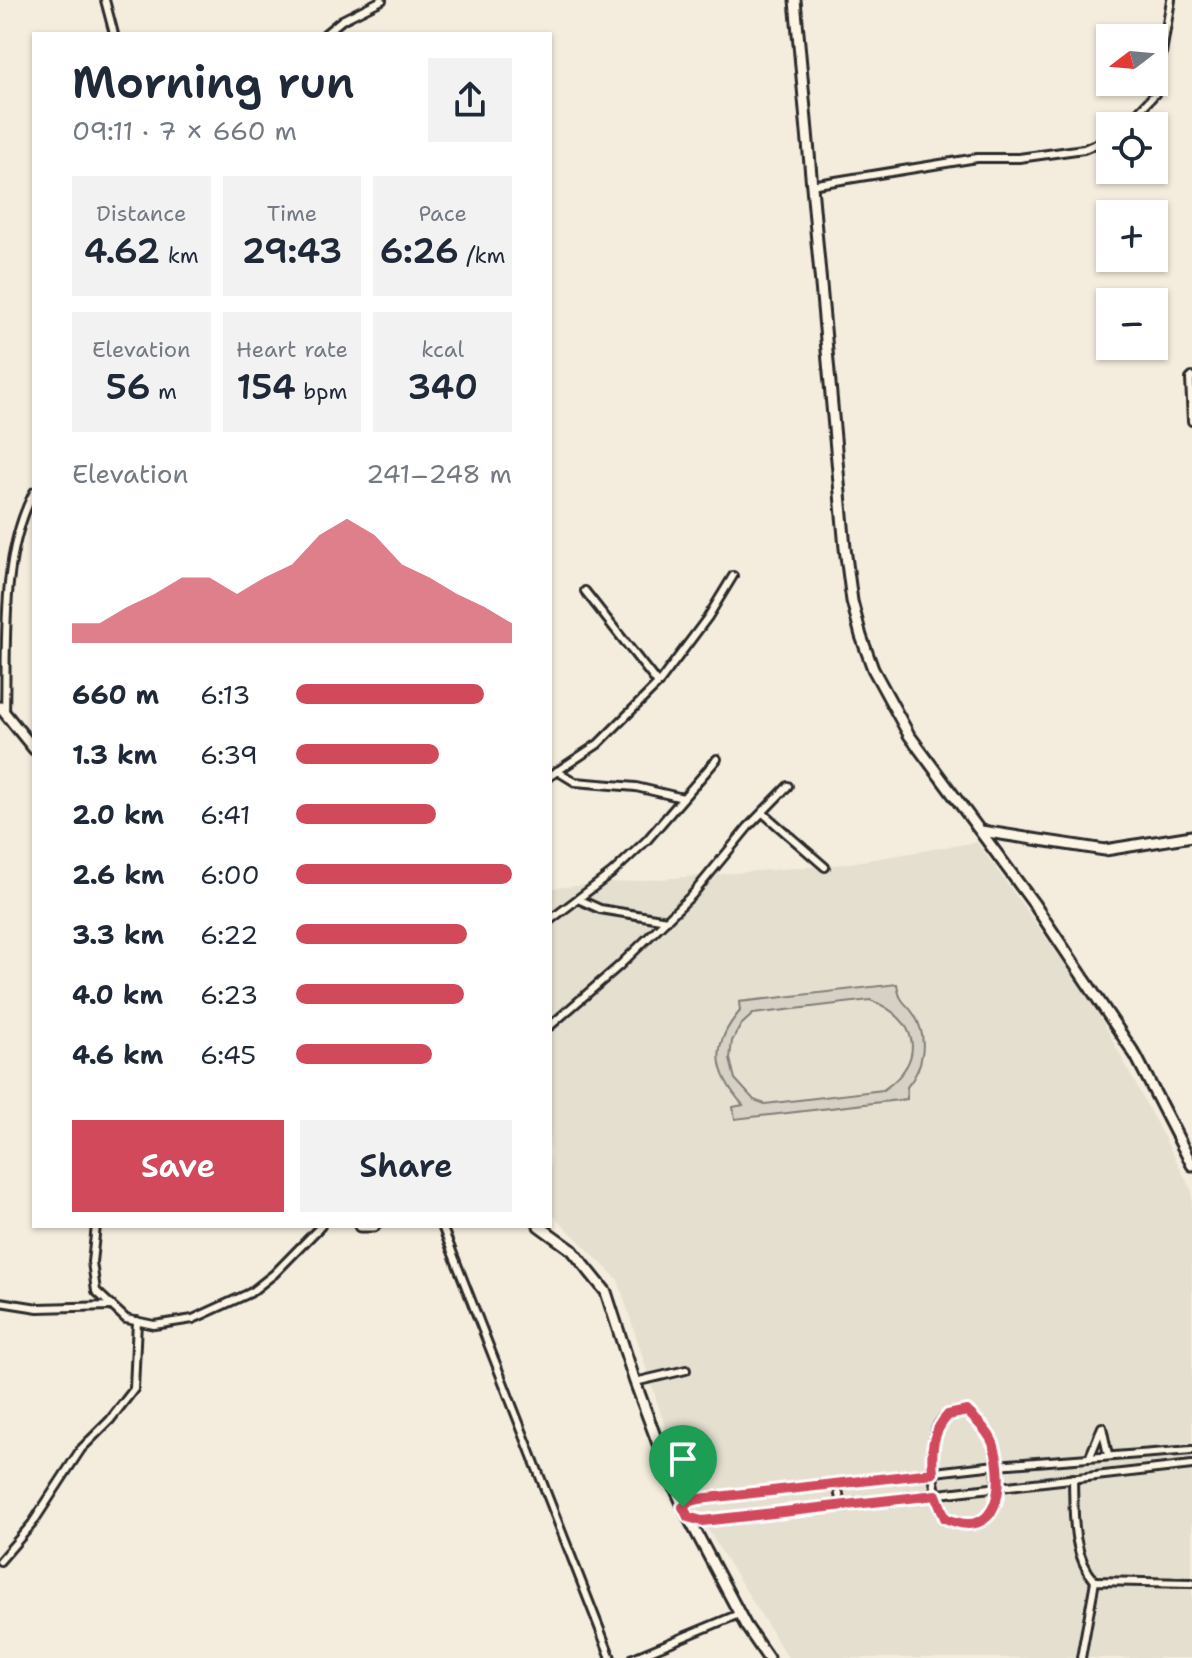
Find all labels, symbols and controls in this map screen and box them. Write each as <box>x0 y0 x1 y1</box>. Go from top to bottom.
north arrow <box>1096 24 1168 96</box>
map controls <box>1096 24 1168 360</box>
text: Morning run <box>72 53 355 112</box>
button: share <box>428 58 512 142</box>
button: locate <box>1096 112 1168 184</box>
text: 09:11 · 7 × 660 m <box>72 113 297 148</box>
text: Distance <box>96 199 186 228</box>
text: Time <box>267 199 317 228</box>
text: Pace <box>418 199 467 228</box>
button: + <box>1096 200 1168 272</box>
text: 4.62 <box>84 228 160 274</box>
text: 29:43 <box>242 228 342 274</box>
text: 6:26 <box>380 228 459 274</box>
text: km <box>160 241 199 270</box>
text: /km <box>459 241 506 270</box>
button: − <box>1096 288 1168 360</box>
text: Elevation <box>92 335 191 364</box>
text: Heart rate <box>236 335 348 364</box>
text: kcal <box>421 335 464 364</box>
text: 56 <box>106 364 150 410</box>
text: 154 <box>236 364 296 410</box>
text: 340 <box>407 364 478 410</box>
text: m <box>150 377 177 406</box>
text: bpm <box>296 377 348 406</box>
text: Elevation <box>72 456 188 491</box>
text: 241–248 m <box>366 456 512 491</box>
text: 660 m <box>72 677 159 712</box>
text: 6:13 <box>200 677 250 712</box>
text: 1.3 km <box>72 737 157 772</box>
text: 6:39 <box>200 737 258 772</box>
text: 2.0 km <box>72 797 164 832</box>
text: 6:41 <box>200 797 251 832</box>
text: 2.6 km <box>72 857 165 892</box>
text: 6:00 <box>200 857 260 892</box>
text: 3.3 km <box>72 917 164 952</box>
text: 6:22 <box>200 917 258 952</box>
text: 4.0 km <box>72 977 163 1012</box>
text: 6:23 <box>200 977 258 1012</box>
text: 4.6 km <box>72 1037 163 1072</box>
text: 6:45 <box>200 1037 256 1072</box>
button: Save <box>72 1120 284 1212</box>
button: Share <box>300 1120 512 1212</box>
pin <box>649 1425 717 1507</box>
icon: arrive <box>661 1437 705 1481</box>

